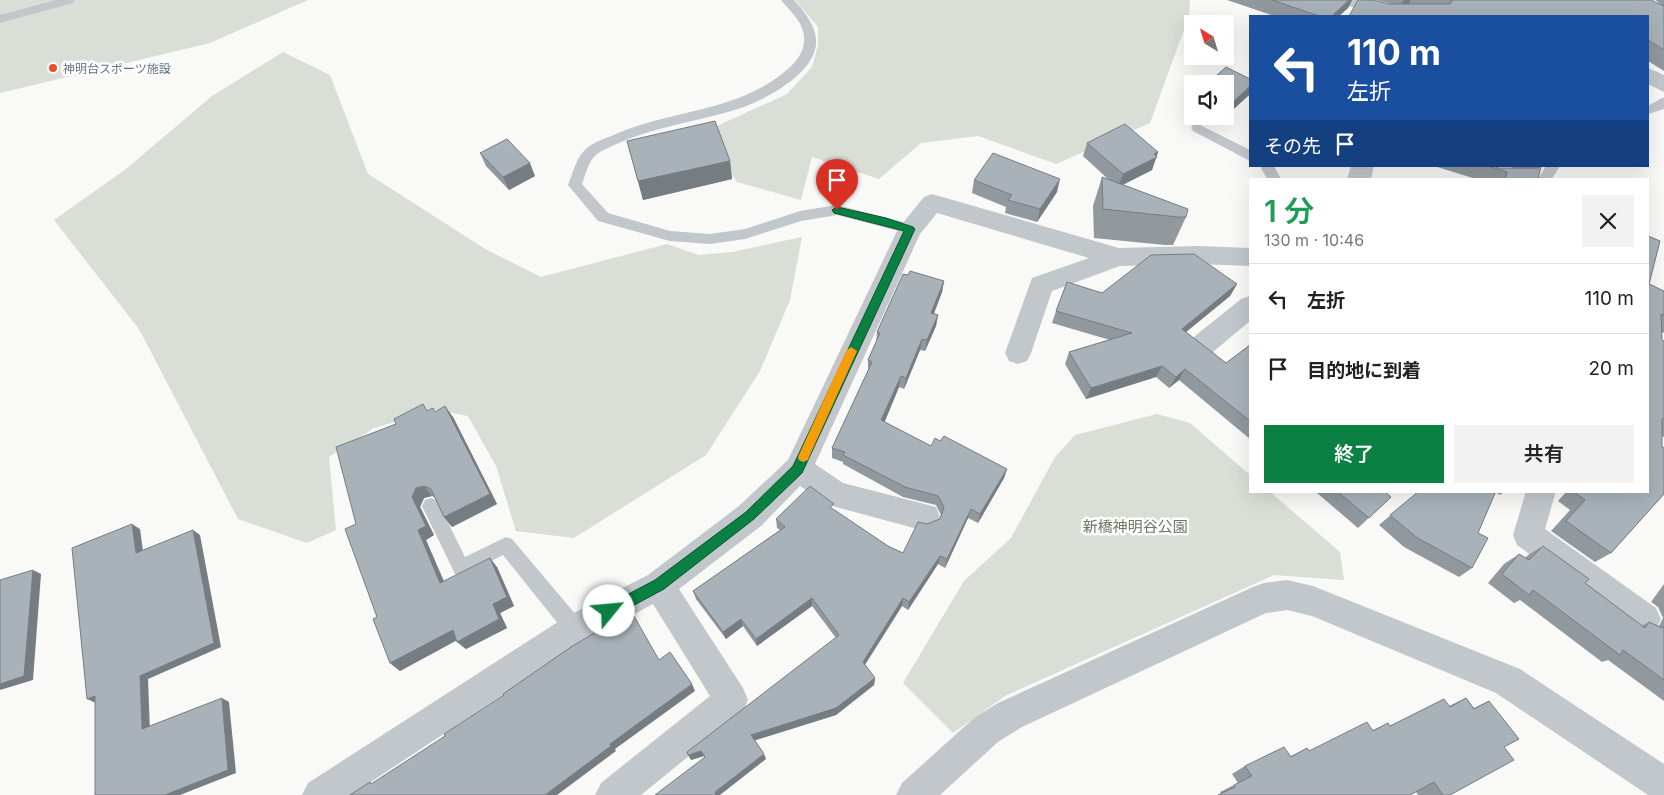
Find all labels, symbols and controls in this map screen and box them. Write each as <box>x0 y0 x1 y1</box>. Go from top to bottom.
north arrow <box>1184 15 1234 65</box>
map controls <box>1184 15 1234 125</box>
text: 110 m <box>1347 31 1441 73</box>
icon: left <box>1264 35 1329 100</box>
place label: 神明台スポーツ施設 <box>63 61 171 76</box>
marker: 神明台スポーツ施設 <box>47 62 59 74</box>
button: sound <box>1184 75 1234 125</box>
text: 左折 <box>1347 78 1391 104</box>
icon: arrive <box>1331 130 1359 158</box>
text: その先 <box>1264 135 1321 158</box>
pin <box>816 159 858 210</box>
icon: arrive <box>823 166 851 194</box>
text: 1 分 <box>1264 193 1314 229</box>
button: close <box>1582 195 1634 247</box>
text: 130 m · 10:46 <box>1264 230 1364 250</box>
icon: left <box>1264 285 1292 313</box>
text: 110 m <box>1585 287 1634 310</box>
text: 左折 <box>1307 289 1345 312</box>
icon: arrive <box>1264 355 1292 383</box>
text: 20 m <box>1588 357 1634 380</box>
text: 目的地に到着 <box>1307 359 1421 382</box>
button: 終了 <box>1264 425 1444 483</box>
button: 共有 <box>1454 425 1634 483</box>
park label: 新橋神明谷公園 <box>1082 517 1188 536</box>
position arrow <box>582 584 634 636</box>

